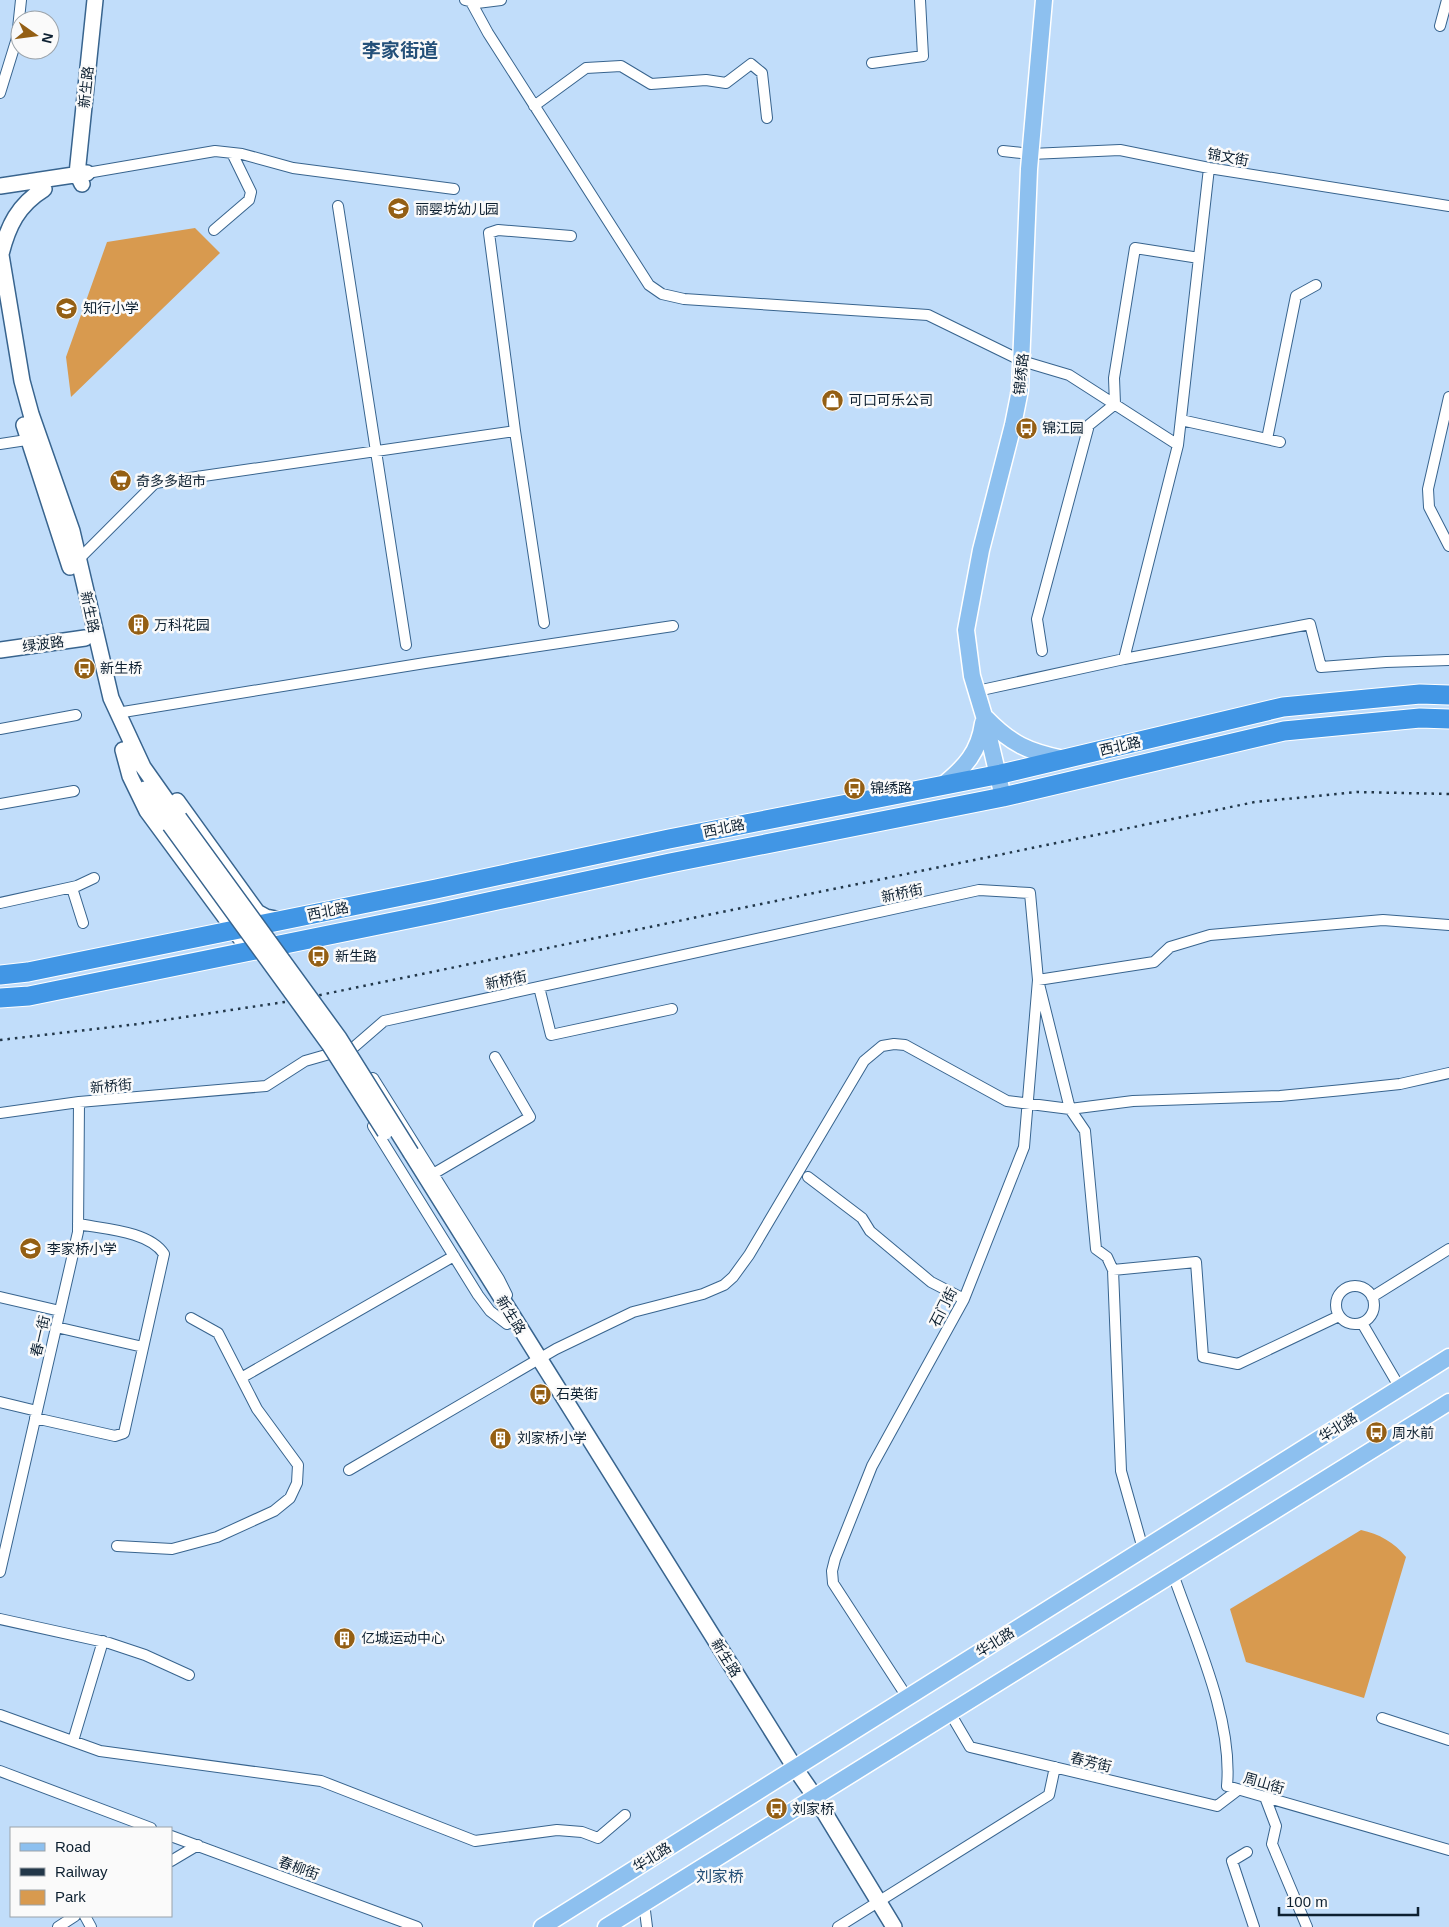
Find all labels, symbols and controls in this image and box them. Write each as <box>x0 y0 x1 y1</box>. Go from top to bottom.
north arrow <box>10 10 60 60</box>
text: N <box>39 31 57 45</box>
district label: 李家街道 <box>362 40 438 61</box>
street label: 新生路 <box>76 65 96 109</box>
street label: 锦文街 <box>1206 145 1250 169</box>
school or university icon: 丽婴坊幼儿园 <box>387 197 411 221</box>
place label: 丽婴坊幼儿园 <box>415 201 499 217</box>
school or university icon: 知行小学 <box>55 296 79 320</box>
place label: 知行小学 <box>83 300 139 316</box>
street label: 锦绣路 <box>1011 352 1031 396</box>
shop icon: 可口可乐公司 <box>821 388 845 412</box>
place label: 可口可乐公司 <box>849 392 933 408</box>
bus stop icon: 锦江园 <box>1014 416 1038 440</box>
place label: 锦江园 <box>1042 420 1084 436</box>
supermarket icon: 奇多多超市 <box>108 469 132 493</box>
place label: 奇多多超市 <box>136 473 206 489</box>
street label: 新生路 <box>78 590 102 634</box>
building icon: 万科花园 <box>126 613 150 637</box>
place label: 万科花园 <box>154 617 210 633</box>
street label: 绿波路 <box>21 633 65 655</box>
bus stop icon: 新生桥 <box>72 656 96 680</box>
place label: 新生桥 <box>100 660 142 676</box>
street label: 西北路 <box>1098 733 1142 759</box>
bus stop icon: 锦绣路 <box>842 776 866 800</box>
place label: 锦绣路 <box>870 780 912 796</box>
street label: 西北路 <box>702 816 746 840</box>
street label: 新桥街 <box>880 881 924 905</box>
street label: 西北路 <box>306 899 350 923</box>
bus stop icon: 新生路 <box>307 944 331 968</box>
place label: 新生路 <box>335 948 377 964</box>
street label: 新桥街 <box>484 968 528 992</box>
street label: 新桥街 <box>89 1076 133 1096</box>
school or university icon: 李家桥小学 <box>19 1237 43 1261</box>
place label: 李家桥小学 <box>47 1241 117 1257</box>
street label: 石门街 <box>926 1285 960 1329</box>
street label: 新生路 <box>493 1293 529 1337</box>
street label: 春一街 <box>27 1314 53 1358</box>
bus stop icon: 石英街 <box>528 1382 552 1406</box>
place label: 石英街 <box>556 1386 598 1402</box>
street label: 华北路 <box>1316 1409 1360 1445</box>
bus stop icon: 周水前 <box>1364 1421 1388 1445</box>
place label: 周水前 <box>1392 1425 1434 1441</box>
building icon: 刘家桥小学 <box>489 1426 513 1450</box>
place label: 刘家桥小学 <box>517 1430 587 1446</box>
street label: 华北路 <box>973 1624 1017 1660</box>
building icon: 亿城运动中心 <box>333 1626 357 1650</box>
place label: 亿城运动中心 <box>361 1630 445 1646</box>
street label: 新生路 <box>708 1636 744 1680</box>
street label: 春芳街 <box>1069 1749 1113 1775</box>
street label: 周山街 <box>1242 1770 1286 1796</box>
bus stop icon: 刘家桥 <box>764 1797 788 1821</box>
place label: 刘家桥 <box>792 1801 834 1817</box>
legend <box>10 1827 172 1917</box>
text: Road <box>55 1838 91 1855</box>
street label: 华北路 <box>630 1839 674 1875</box>
street label: 春柳街 <box>277 1853 321 1883</box>
text: Railway <box>55 1863 108 1880</box>
district label: 刘家桥 <box>696 1868 744 1885</box>
scale bar <box>1279 1884 1418 1916</box>
text: Park <box>55 1888 86 1905</box>
text: 100 m <box>1286 1893 1328 1910</box>

